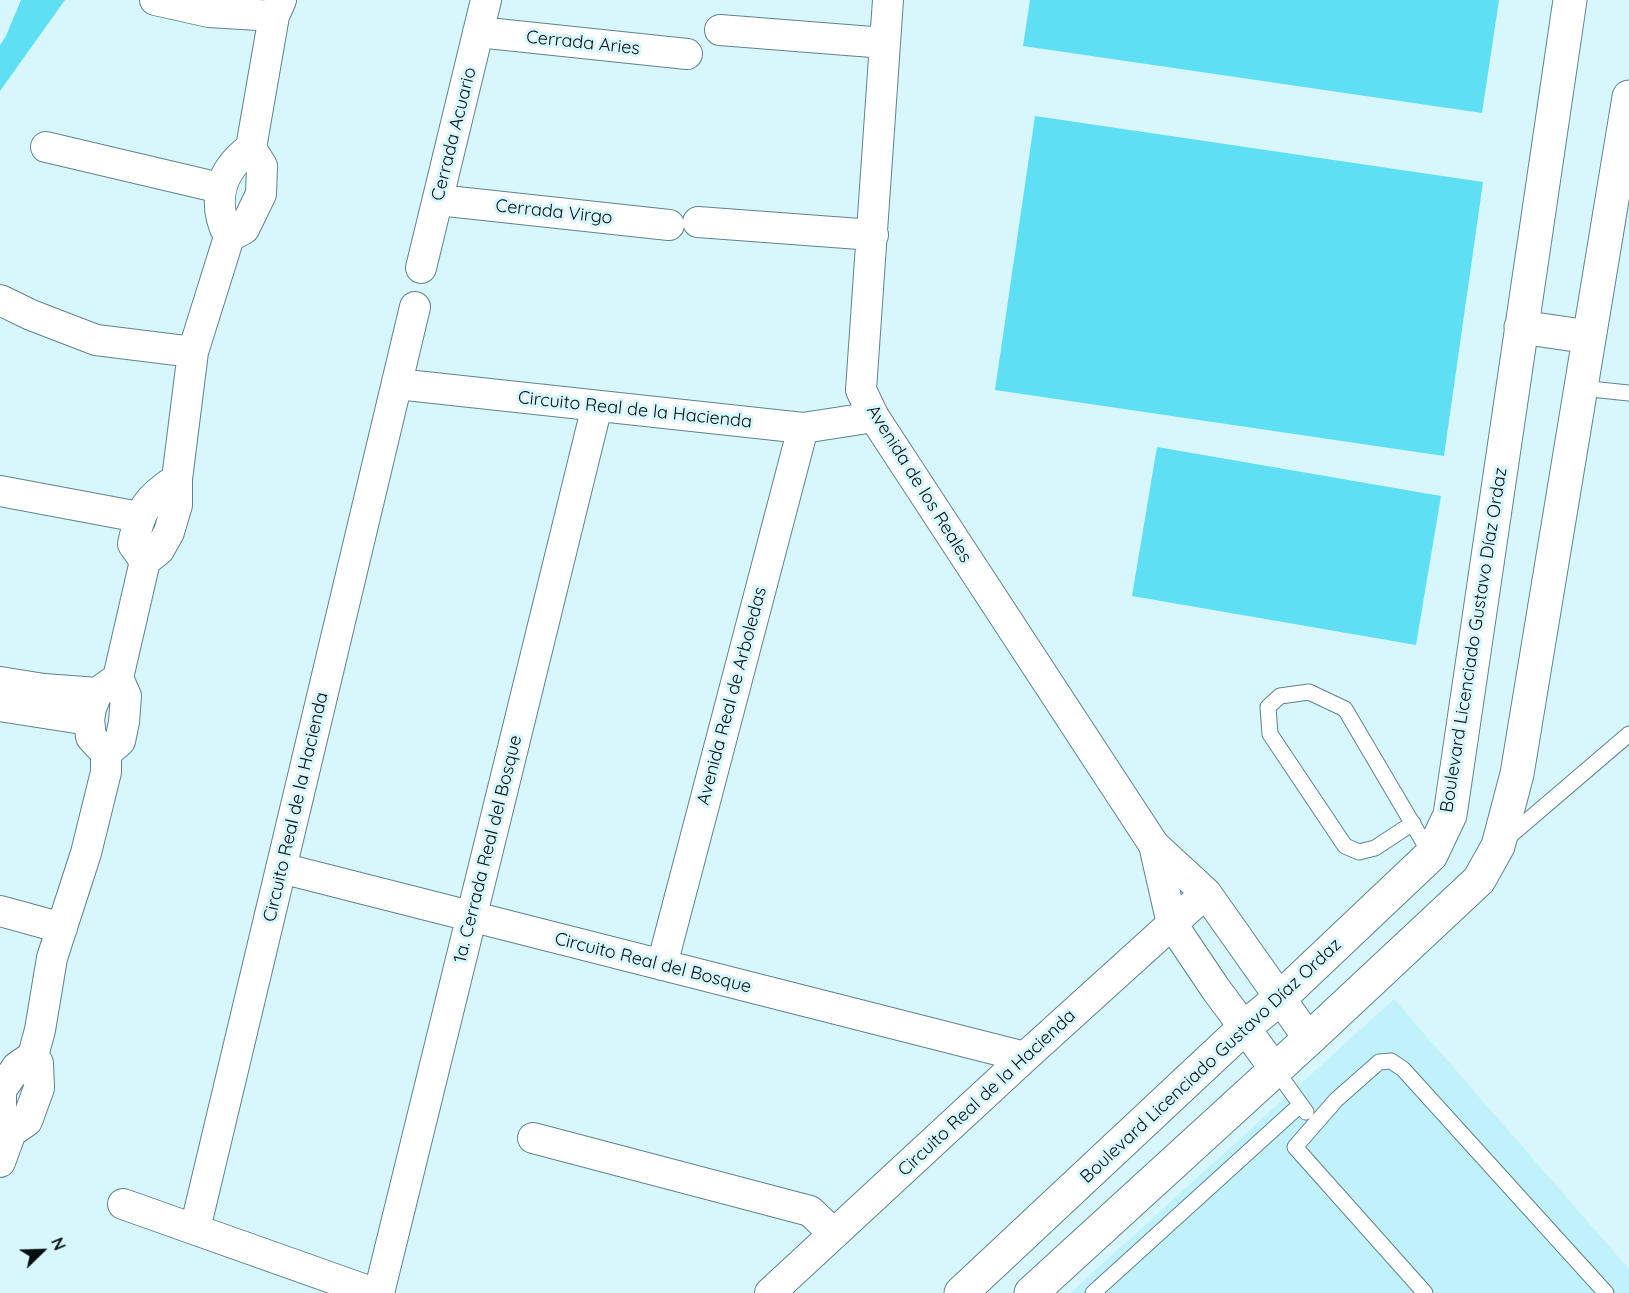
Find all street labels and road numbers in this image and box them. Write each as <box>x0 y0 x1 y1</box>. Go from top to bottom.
street label: Cerrada Aries <box>525 26 641 60</box>
street label: Cerrada Acuario <box>427 65 481 203</box>
street label: Cerrada Virgo <box>494 195 614 229</box>
street label: Circuito Real de la Hacienda <box>517 387 753 433</box>
street label: Avenida de los Reales <box>862 401 976 567</box>
street label: Boulevard Licenciado Gustavo Díaz Ordaz <box>1436 466 1512 814</box>
street label: Avenida Real de Arboledas <box>692 585 772 807</box>
street label: Circuito Real de la Hacienda <box>259 690 333 924</box>
street label: 1a. Cerrada Real del Bosque <box>449 733 527 965</box>
street label: Circuito Real del Bosque <box>552 928 754 998</box>
street label: Boulevard Licenciado Gustavo Díaz Ordaz <box>1076 934 1346 1188</box>
street label: Circuito Real de la Hacienda <box>894 1005 1080 1181</box>

